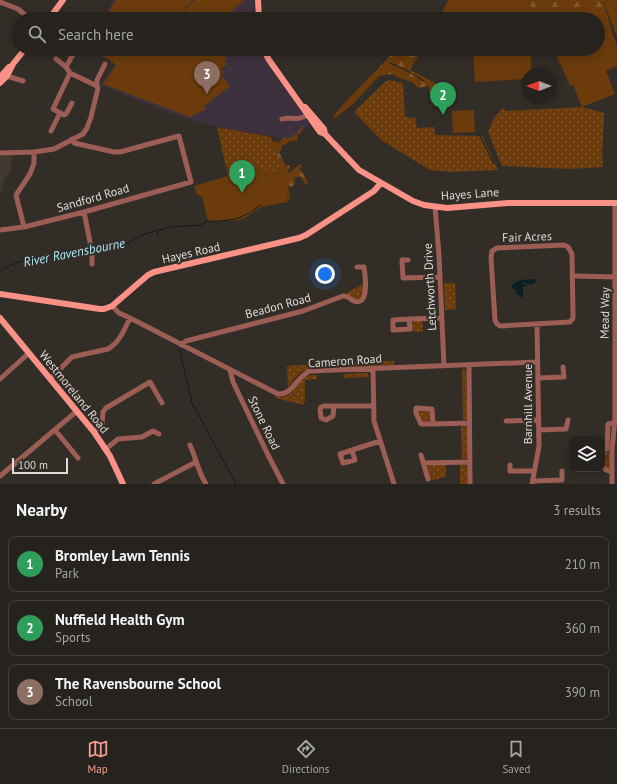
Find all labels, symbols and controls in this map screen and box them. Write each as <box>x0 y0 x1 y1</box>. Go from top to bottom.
search box <box>12 12 605 56</box>
icon: search <box>26 23 48 45</box>
text: Search here <box>58 25 134 44</box>
pin: 3 <box>194 61 220 94</box>
north arrow <box>521 68 557 104</box>
pin: 2 <box>430 82 456 115</box>
pin: 1 <box>229 160 255 193</box>
street label: Sandford Road <box>55 180 131 215</box>
street label: Hayes Lane <box>440 184 500 203</box>
street label: Fair Acres <box>502 228 552 245</box>
water label: River Ravensbourne <box>22 234 127 271</box>
street label: Hayes Road <box>160 239 221 266</box>
street label: Letchworth Drive <box>420 243 439 331</box>
your location <box>315 264 335 284</box>
street label: Mead Way <box>597 286 612 339</box>
street label: Beadon Road <box>244 290 312 321</box>
street label: Westmoreland Road <box>36 347 112 436</box>
street label: Cameron Road <box>307 350 382 371</box>
street label: Barnhill Avenue <box>520 364 535 444</box>
street label: Stone Road <box>245 393 284 452</box>
map controls <box>569 436 605 472</box>
button: layers <box>569 436 605 472</box>
scale bar <box>12 456 68 475</box>
text: 100 m <box>18 458 48 472</box>
text: Nearby <box>16 499 67 521</box>
text: 3 results <box>553 502 601 519</box>
text: Bromley Lawn Tennis <box>55 546 190 565</box>
text: 1 <box>26 556 34 573</box>
text: 210 m <box>565 556 600 573</box>
text: Park <box>55 565 79 582</box>
text: Nuffield Health Gym <box>55 610 185 629</box>
text: 2 <box>26 620 34 637</box>
text: 360 m <box>565 620 600 637</box>
text: Sports <box>55 629 91 646</box>
text: The Ravensbourne School <box>55 674 221 693</box>
text: 3 <box>26 684 34 701</box>
text: 390 m <box>565 684 600 701</box>
text: School <box>55 693 93 710</box>
tab: Map <box>87 738 109 776</box>
tab: Directions <box>282 738 329 776</box>
tab: Saved <box>502 738 530 776</box>

